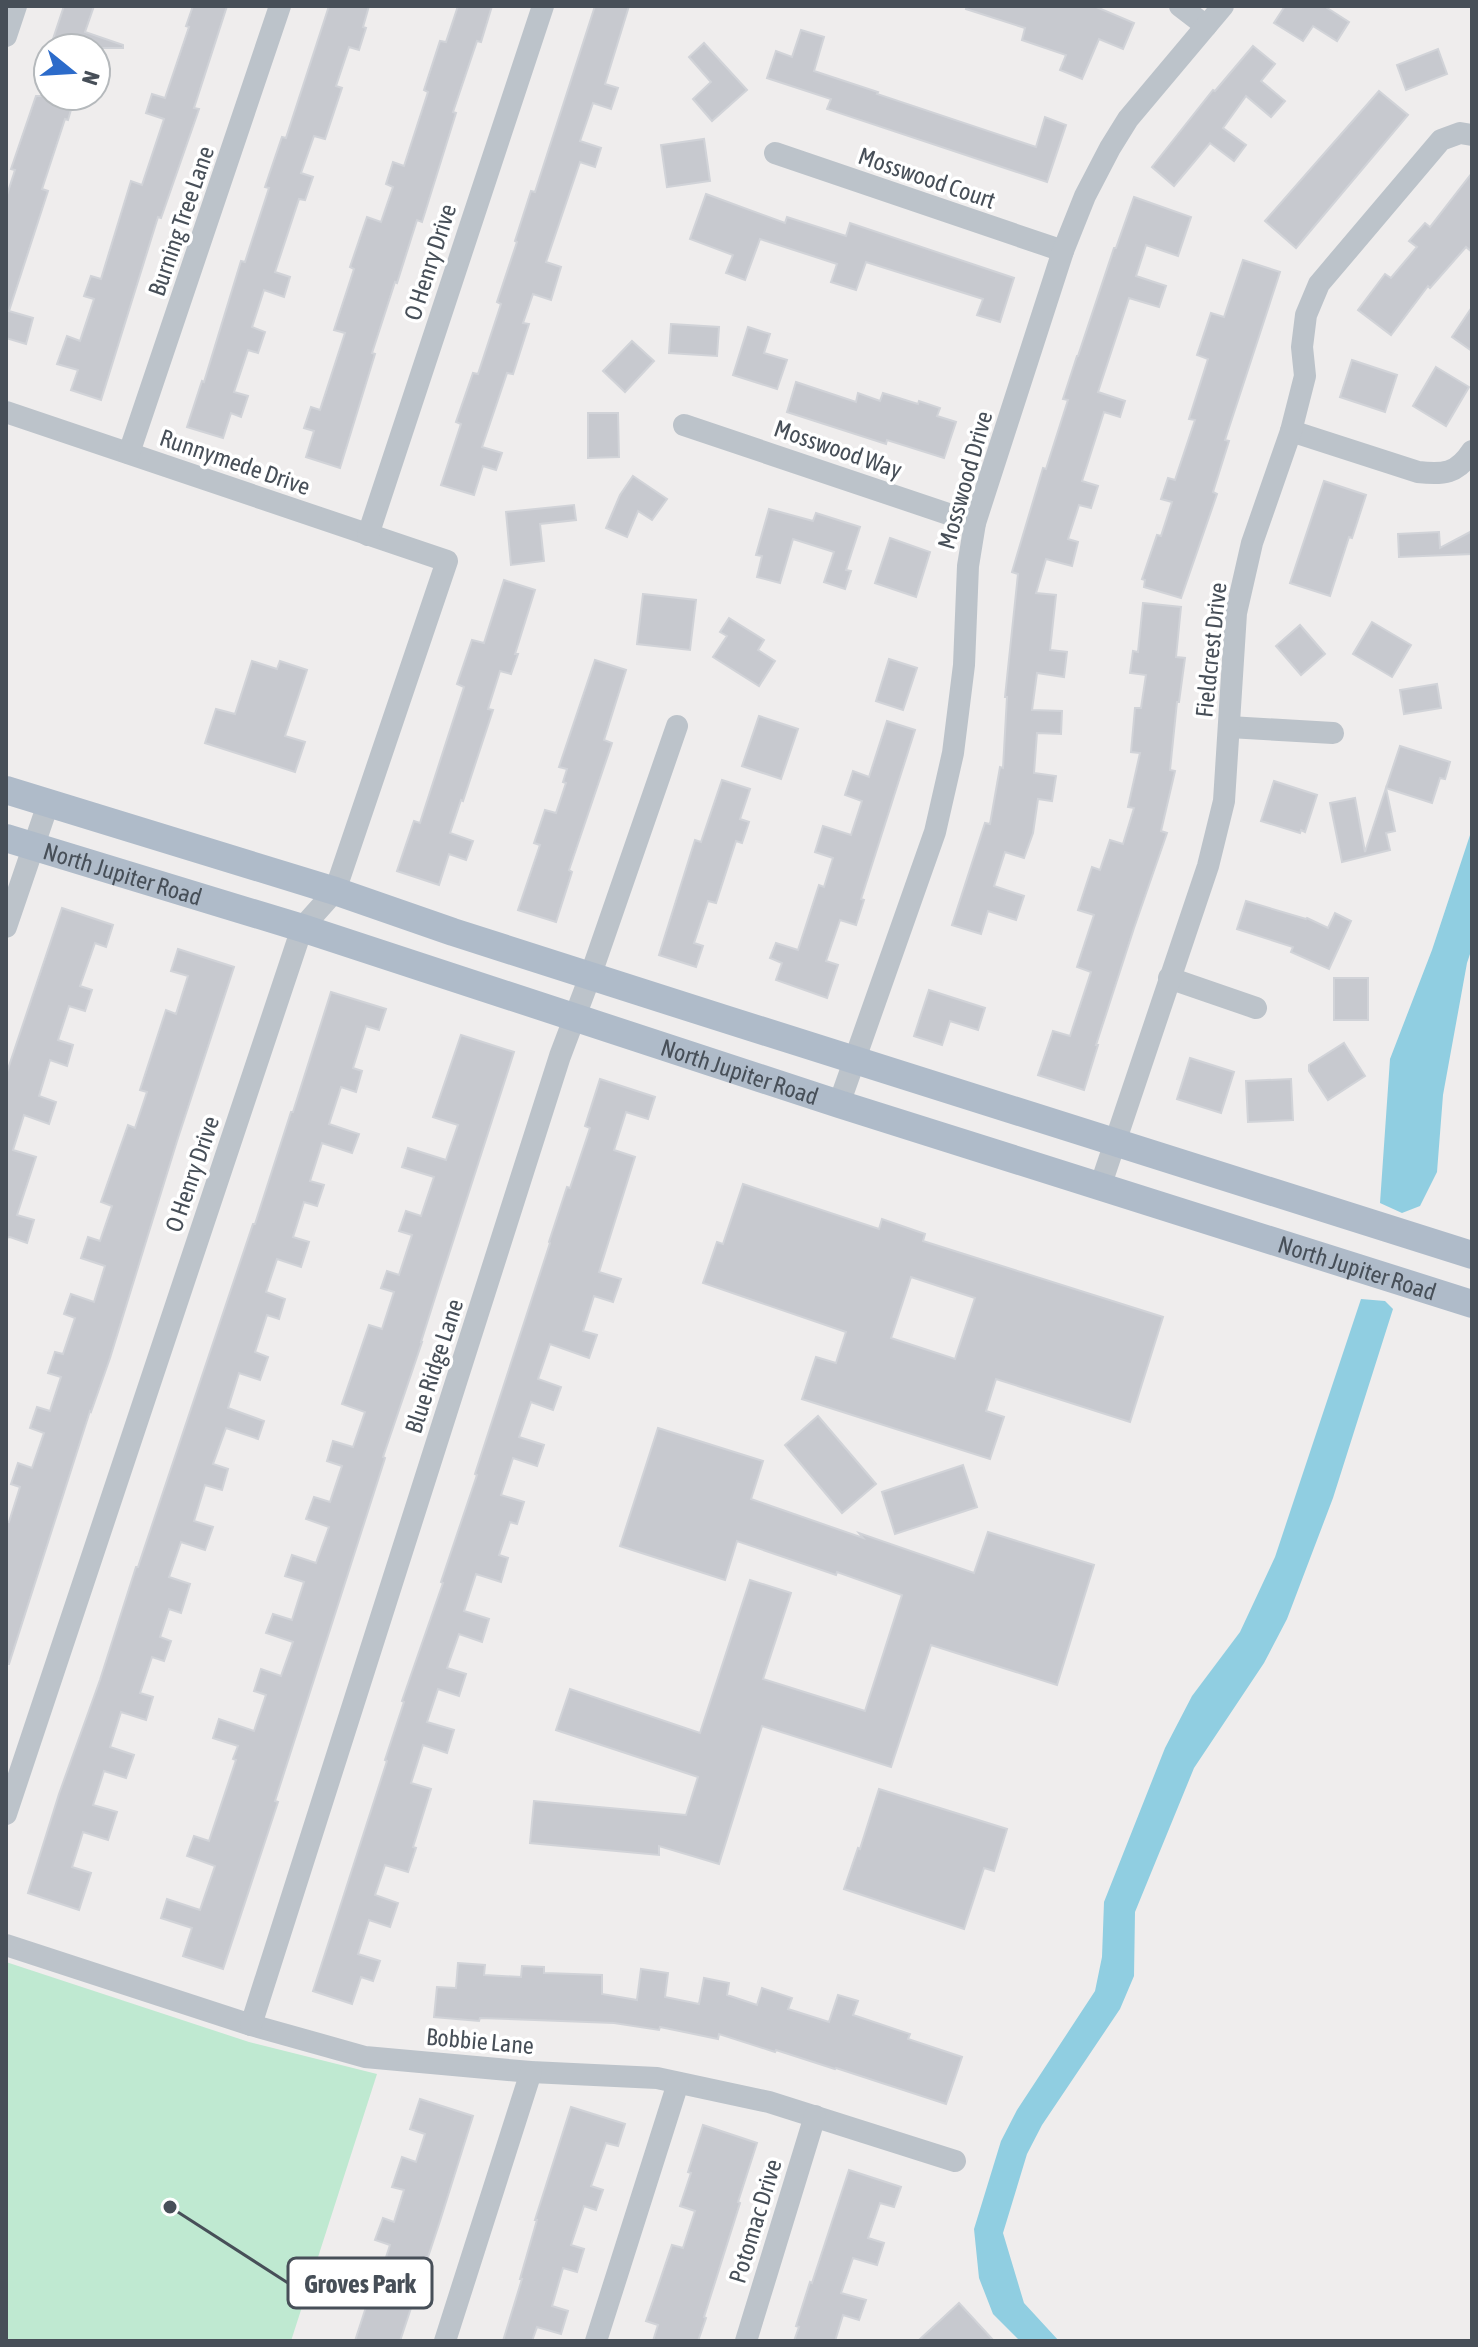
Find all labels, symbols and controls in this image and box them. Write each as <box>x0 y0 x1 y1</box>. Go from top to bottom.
north arrow <box>32 32 112 112</box>
text: N <box>77 68 105 88</box>
street label: Mosswood Court <box>855 142 999 214</box>
street label: Burning Tree Lane <box>143 143 219 299</box>
street label: O Henry Drive <box>399 200 461 324</box>
street label: Mosswood Drive <box>932 408 998 552</box>
street label: Mosswood Way <box>771 415 906 484</box>
street label: Runnymede Drive <box>156 424 314 500</box>
street label: Fieldcrest Drive <box>1190 581 1232 719</box>
street label: North Jupiter Road <box>40 837 205 910</box>
street label: North Jupiter Road <box>657 1033 822 1110</box>
street label: O Henry Drive <box>160 1113 224 1235</box>
street label: North Jupiter Road <box>1275 1230 1440 1305</box>
street label: Blue Ridge Lane <box>400 1296 468 1436</box>
street label: Bobbie Lane <box>425 2023 535 2059</box>
street label: Potomac Drive <box>723 2156 787 2286</box>
callout: Groves Park <box>288 2258 432 2308</box>
text: Groves Park <box>304 2269 416 2299</box>

